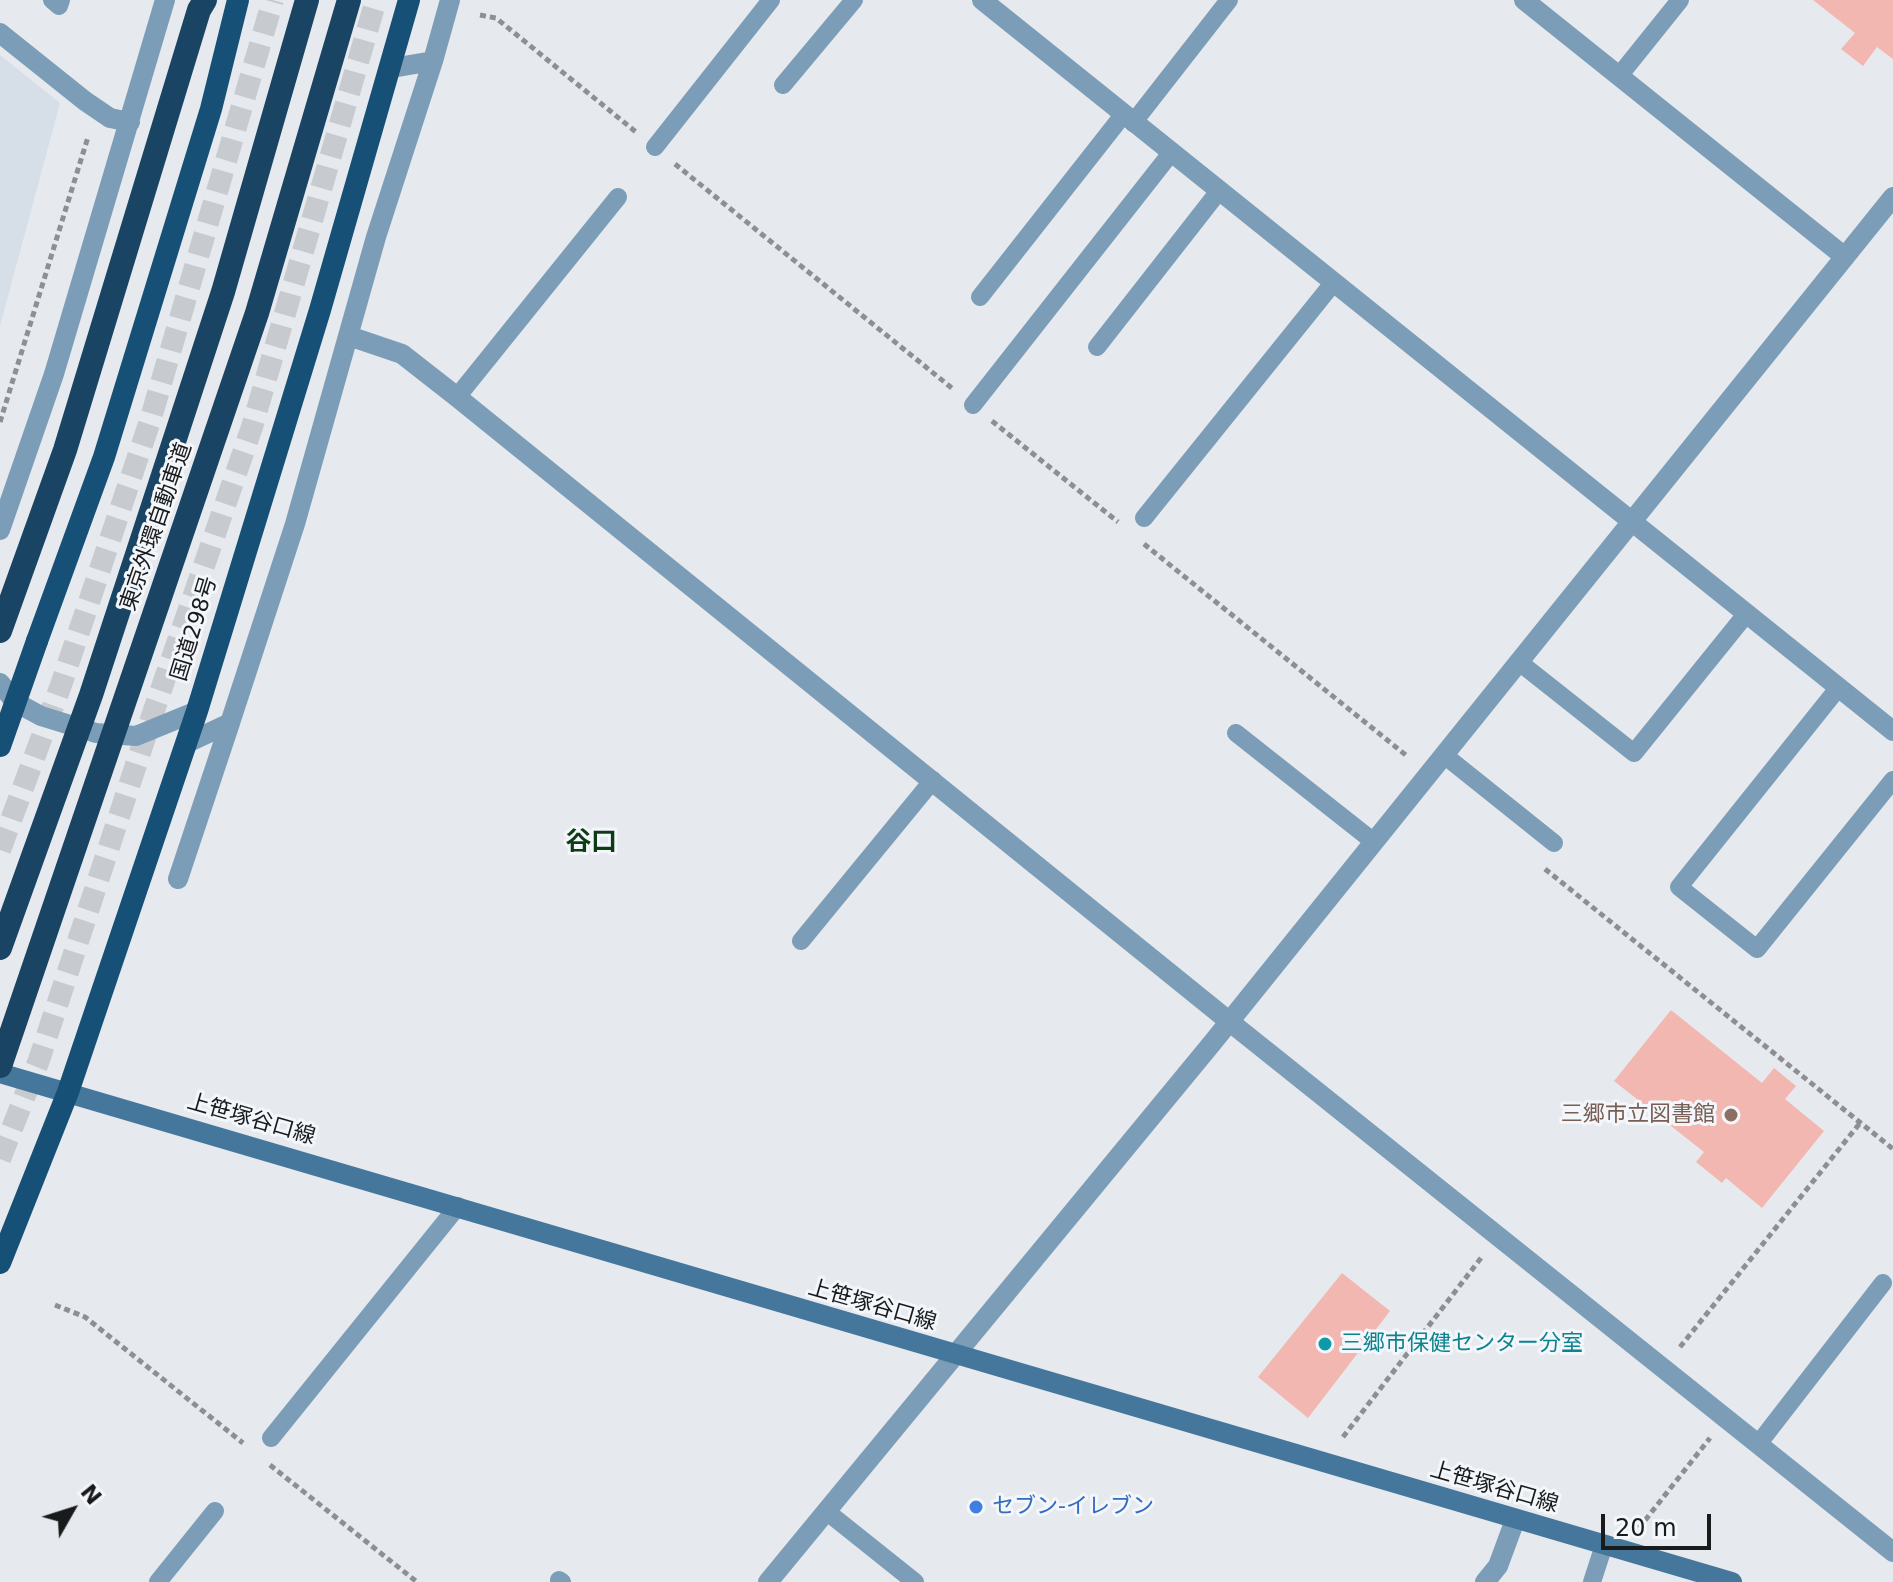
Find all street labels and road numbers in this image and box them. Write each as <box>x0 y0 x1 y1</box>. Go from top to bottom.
street label: 東京外環自動車道 <box>116 439 198 615</box>
street label: 国道298号 <box>167 574 223 684</box>
street label: 上笹塚谷口線 <box>184 1089 318 1151</box>
street label: 上笹塚谷口線 <box>805 1275 939 1337</box>
street label: 上笹塚谷口線 <box>1427 1457 1561 1519</box>

